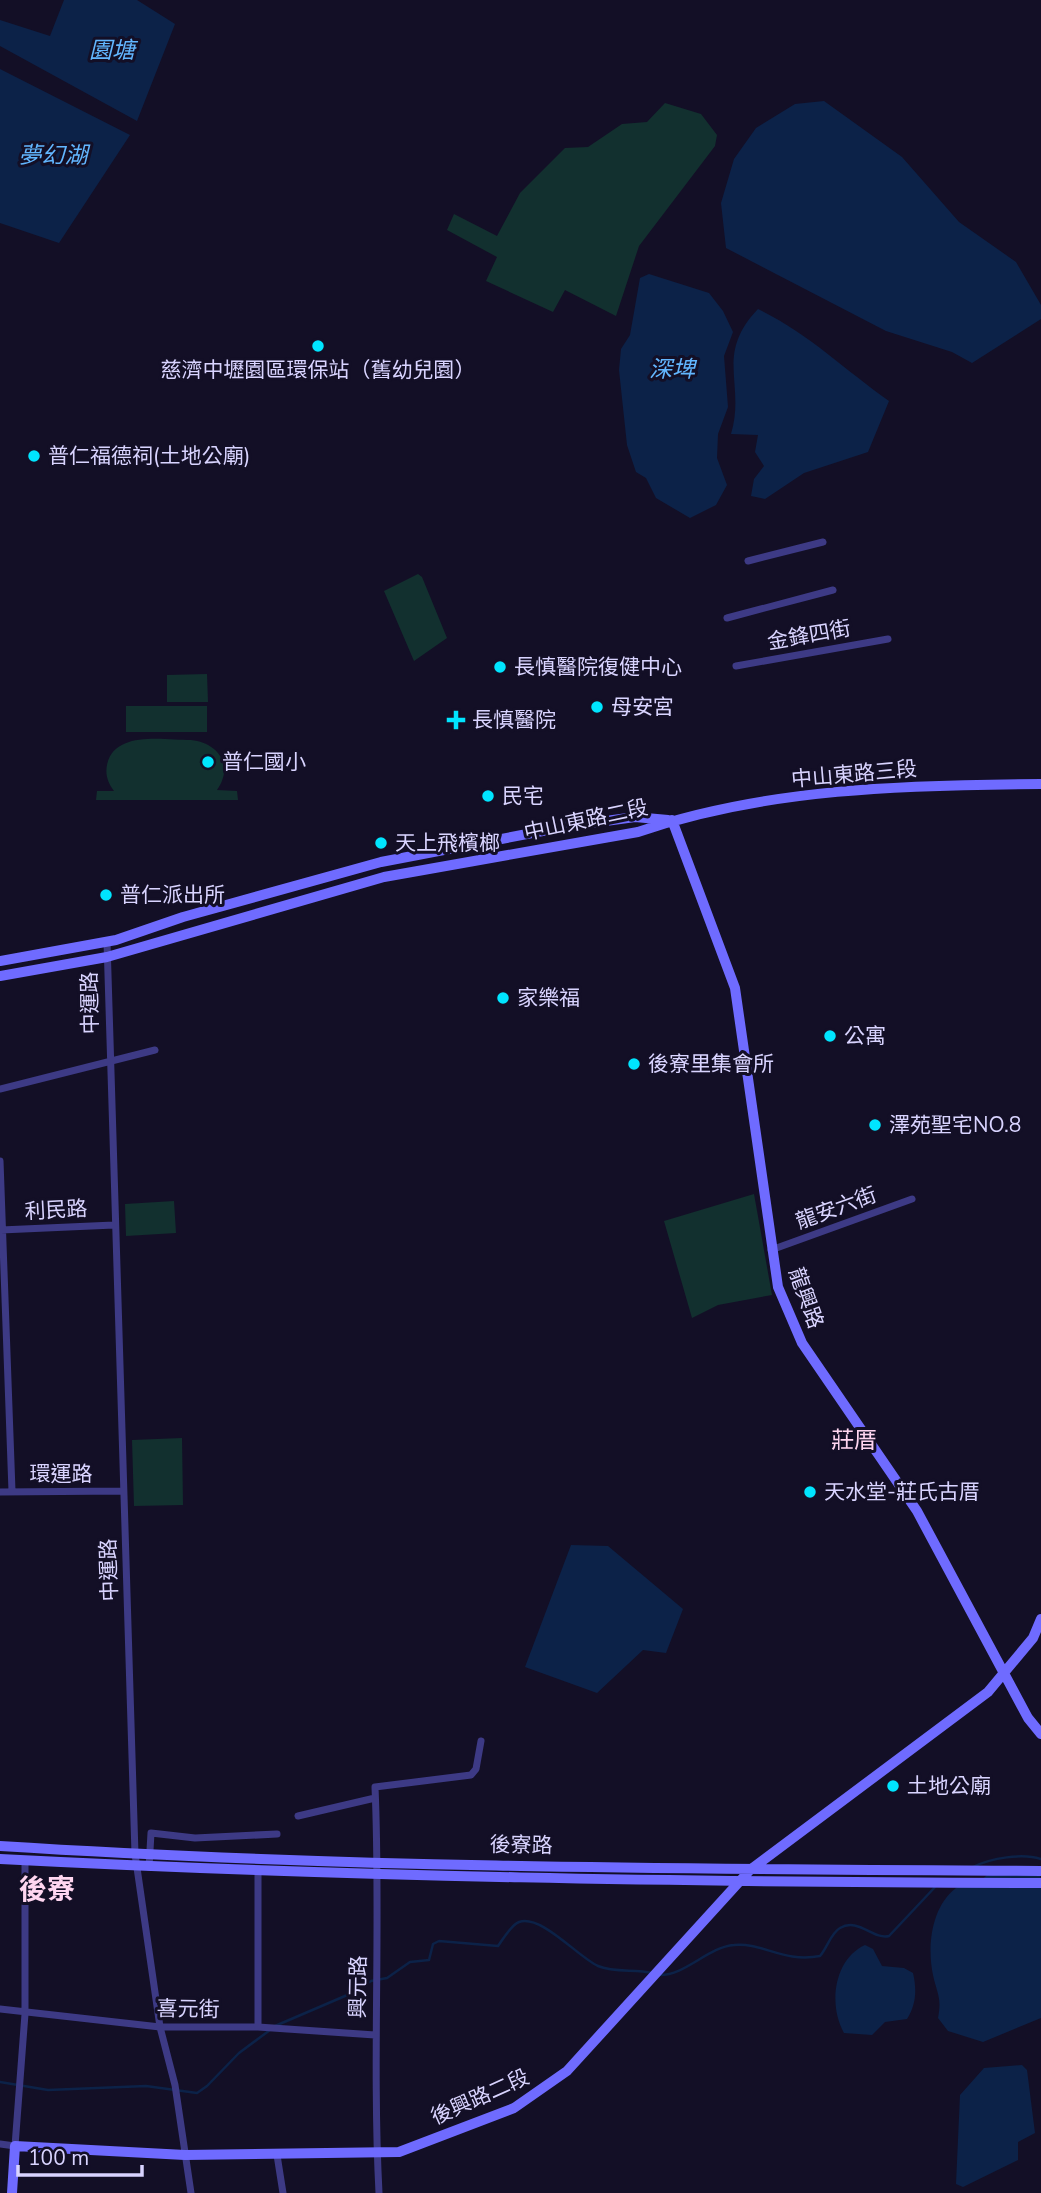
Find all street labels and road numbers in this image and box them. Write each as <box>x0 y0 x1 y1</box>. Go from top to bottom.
street label: 金鋒四街 <box>765 614 853 656</box>
street label: 中山東路三段 <box>790 755 918 793</box>
street label: 中山東路二段 <box>521 793 651 847</box>
street label: 中運路 <box>75 971 105 1035</box>
street label: 龍安六街 <box>792 1180 880 1236</box>
street label: 利民路 <box>24 1194 88 1226</box>
street label: 龍興路 <box>782 1264 830 1332</box>
street label: 環運路 <box>30 1460 93 1488</box>
street label: 中運路 <box>94 1538 124 1602</box>
street label: 後寮路 <box>489 1830 553 1860</box>
street label: 興元路 <box>343 1955 373 2019</box>
street label: 喜元街 <box>156 1994 220 2024</box>
street label: 後興路二段 <box>426 2063 534 2131</box>

